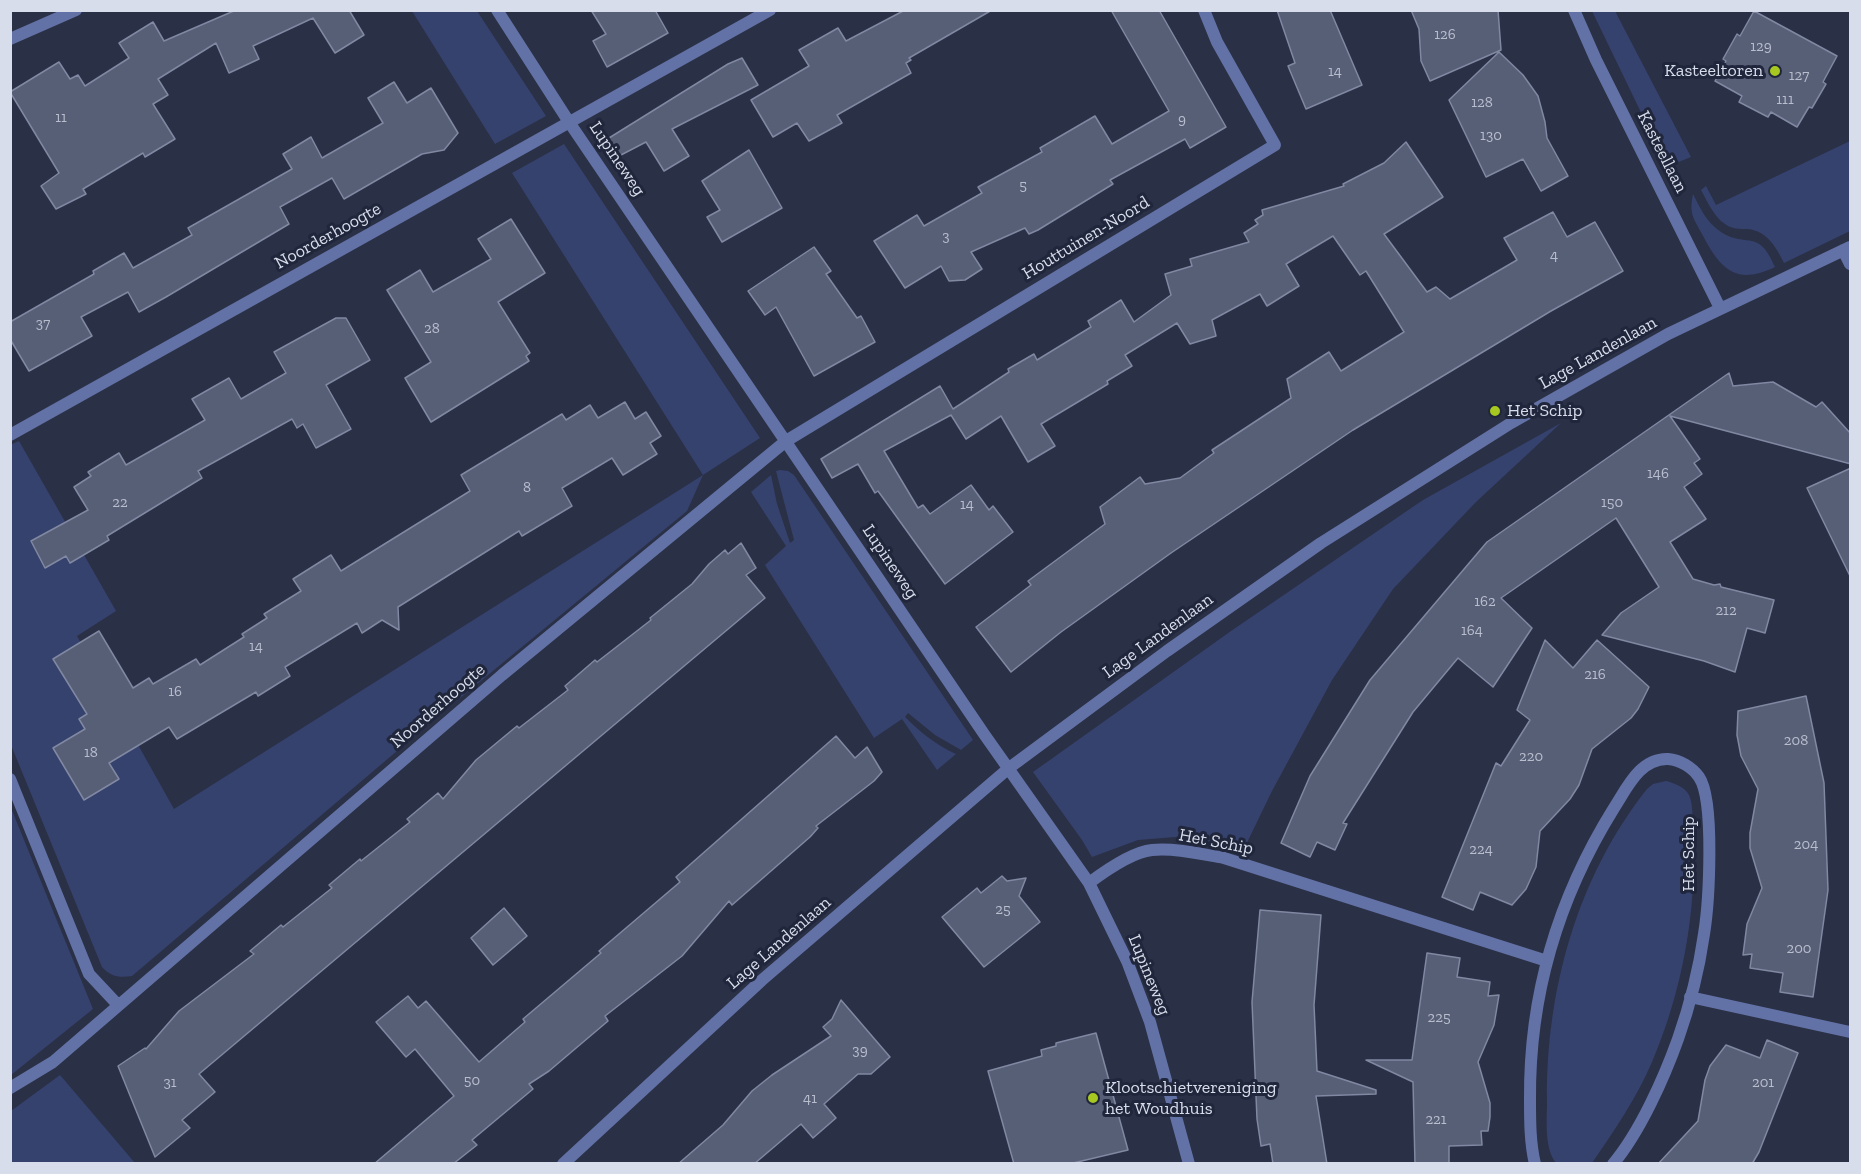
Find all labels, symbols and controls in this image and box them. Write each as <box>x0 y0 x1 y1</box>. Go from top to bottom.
house number: 126 <box>1434 26 1456 44</box>
house number: 129 <box>1750 38 1772 56</box>
place label: Kasteeltoren <box>1664 60 1763 82</box>
house number: 14 <box>1328 63 1342 81</box>
marker: Kasteeltoren <box>1768 64 1782 78</box>
house number: 127 <box>1789 67 1809 85</box>
house number: 111 <box>1776 91 1794 109</box>
house number: 128 <box>1471 94 1493 112</box>
street label: Kasteellaan <box>1632 107 1692 197</box>
house number: 11 <box>55 109 67 127</box>
house number: 9 <box>1178 111 1186 129</box>
street label: Lupineweg <box>584 118 650 200</box>
house number: 130 <box>1480 127 1502 145</box>
house number: 5 <box>1019 177 1027 195</box>
street label: Houttuinen-Noord <box>1019 192 1153 284</box>
street label: Noorderhoogte <box>271 198 385 274</box>
house number: 3 <box>942 228 950 246</box>
house number: 4 <box>1550 247 1558 265</box>
street label: Lage Landenlaan <box>1536 312 1660 394</box>
house number: 37 <box>36 315 50 333</box>
house number: 28 <box>424 320 440 338</box>
place label: Het Schip <box>1507 400 1582 422</box>
marker: Het Schip <box>1488 404 1502 418</box>
house number: 146 <box>1647 465 1669 483</box>
house number: 8 <box>523 479 531 497</box>
house number: 22 <box>112 494 128 512</box>
house number: 150 <box>1601 494 1623 512</box>
house number: 14 <box>960 496 974 514</box>
street label: Lupineweg <box>857 521 923 603</box>
street label: Lage Landenlaan <box>1099 589 1217 683</box>
house number: 162 <box>1474 593 1496 611</box>
house number: 212 <box>1715 602 1737 620</box>
house number: 164 <box>1461 622 1483 640</box>
house number: 14 <box>249 638 263 656</box>
street label: Noorderhoogte <box>386 659 490 753</box>
house number: 216 <box>1584 666 1606 684</box>
house number: 16 <box>168 683 182 701</box>
house number: 208 <box>1784 732 1808 750</box>
house number: 18 <box>84 744 98 762</box>
house number: 220 <box>1519 748 1543 766</box>
street label: Het Schip <box>1678 816 1700 892</box>
street label: Het Schip <box>1177 824 1255 860</box>
house number: 204 <box>1794 836 1818 854</box>
house number: 224 <box>1469 841 1493 859</box>
street label: Lage Landenlaan <box>723 892 835 994</box>
house number: 25 <box>995 901 1011 919</box>
street label: Lupineweg <box>1123 931 1175 1019</box>
house number: 200 <box>1786 940 1812 958</box>
house number: 225 <box>1427 1009 1451 1027</box>
house number: 39 <box>852 1042 868 1060</box>
house number: 50 <box>464 1072 480 1090</box>
house number: 31 <box>163 1074 177 1092</box>
house number: 201 <box>1752 1074 1774 1092</box>
place label: Klootschietvereniging het Woudhuis <box>1105 1077 1277 1120</box>
house number: 41 <box>803 1090 817 1108</box>
marker: Klootschietvereniging het Woudhuis <box>1086 1091 1100 1105</box>
house number: 221 <box>1425 1111 1447 1129</box>

